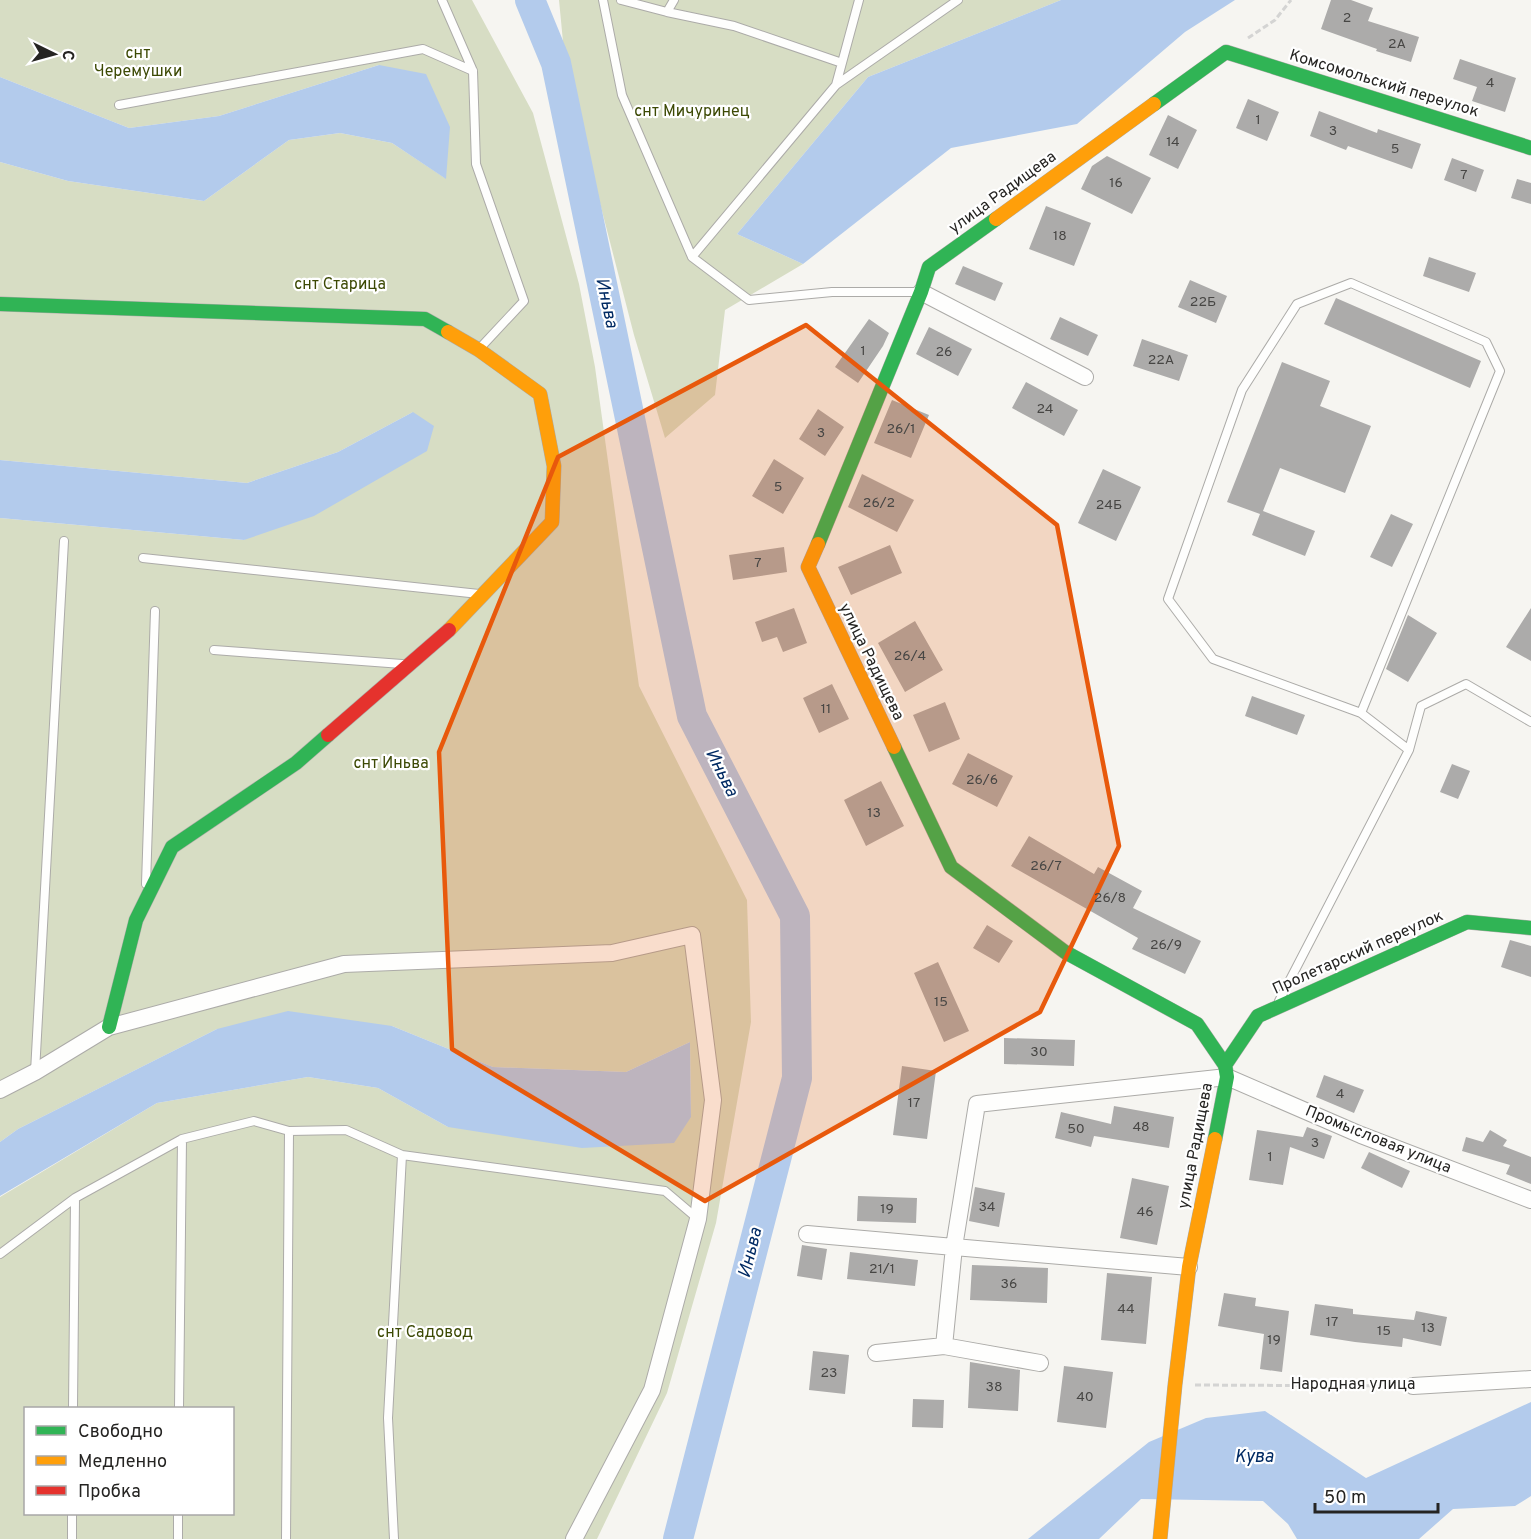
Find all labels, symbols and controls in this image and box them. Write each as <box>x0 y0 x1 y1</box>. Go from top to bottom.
house number: 2 <box>1343 10 1351 27</box>
north arrow <box>24 24 84 84</box>
house number: 2А <box>1388 36 1406 53</box>
park label: снт Черемушки <box>94 44 182 82</box>
street label: Комсомольский переулок <box>1287 46 1481 122</box>
text: С <box>57 49 77 61</box>
house number: 4 <box>1486 75 1494 92</box>
park label: снт Мичуринец <box>634 102 750 122</box>
house number: 1 <box>1255 112 1261 129</box>
house number: 3 <box>1329 123 1337 140</box>
house number: 14 <box>1166 134 1180 151</box>
house number: 5 <box>1391 141 1399 158</box>
street label: улица Радищева <box>945 147 1061 239</box>
house number: 7 <box>1460 167 1468 184</box>
house number: 16 <box>1109 175 1123 192</box>
house number: 18 <box>1053 228 1067 245</box>
park label: снт Старица <box>294 275 386 295</box>
water label: Иньва <box>589 276 623 331</box>
house number: 22Б <box>1190 294 1216 311</box>
house number: 1 <box>860 343 866 360</box>
house number: 26 <box>936 344 952 361</box>
house number: 22А <box>1148 352 1174 369</box>
house number: 24 <box>1036 401 1054 418</box>
house number: 26/1 <box>886 421 916 438</box>
house number: 3 <box>817 425 825 442</box>
house number: 5 <box>774 479 782 496</box>
house number: 26/2 <box>863 495 895 512</box>
house number: 24Б <box>1096 497 1122 514</box>
house number: 7 <box>754 555 762 572</box>
street label: улица Радищева <box>834 600 908 724</box>
house number: 26/4 <box>894 648 926 665</box>
house number: 11 <box>821 701 831 718</box>
water label: Иньва <box>699 745 743 802</box>
park label: снт Иньва <box>353 754 429 774</box>
house number: 26/6 <box>966 772 998 789</box>
house number: 13 <box>867 805 881 822</box>
house number: 26/7 <box>1030 858 1062 875</box>
house number: 26/8 <box>1094 890 1126 907</box>
street label: Пролетарский переулок <box>1270 906 1446 1000</box>
house number: 26/9 <box>1150 937 1182 954</box>
house number: 15 <box>934 994 948 1011</box>
house number: 30 <box>1030 1044 1048 1061</box>
street label: улица Радищева <box>1174 1081 1218 1211</box>
house number: 4 <box>1336 1086 1344 1103</box>
house number: 17 <box>908 1095 920 1112</box>
street label: Промысловая улица <box>1302 1102 1454 1178</box>
house number: 48 <box>1132 1119 1150 1136</box>
house number: 50 <box>1067 1121 1085 1138</box>
house number: 3 <box>1311 1135 1319 1152</box>
house number: 1 <box>1267 1149 1273 1166</box>
house number: 34 <box>978 1199 996 1216</box>
house number: 19 <box>880 1201 894 1218</box>
house number: 46 <box>1136 1204 1154 1221</box>
water label: Иньва <box>734 1225 769 1281</box>
house number: 21/1 <box>869 1261 895 1278</box>
house number: 36 <box>1001 1276 1017 1293</box>
house number: 44 <box>1117 1301 1135 1318</box>
house number: 17 <box>1326 1314 1338 1331</box>
house number: 13 <box>1421 1320 1435 1337</box>
park label: снт Садовод <box>377 1323 473 1343</box>
house number: 15 <box>1377 1323 1391 1340</box>
house number: 19 <box>1267 1332 1281 1349</box>
house number: 23 <box>821 1365 838 1382</box>
street label: Народная улица <box>1291 1375 1415 1395</box>
house number: 38 <box>986 1379 1002 1396</box>
house number: 40 <box>1076 1389 1094 1406</box>
legend <box>24 1407 234 1515</box>
text: Свободно <box>78 1421 163 1444</box>
water label: Кува <box>1234 1446 1274 1469</box>
text: Медленно <box>78 1451 167 1474</box>
scale bar <box>1315 1476 1438 1514</box>
text: Пробка <box>78 1481 141 1504</box>
text: 50 m <box>1324 1487 1366 1510</box>

